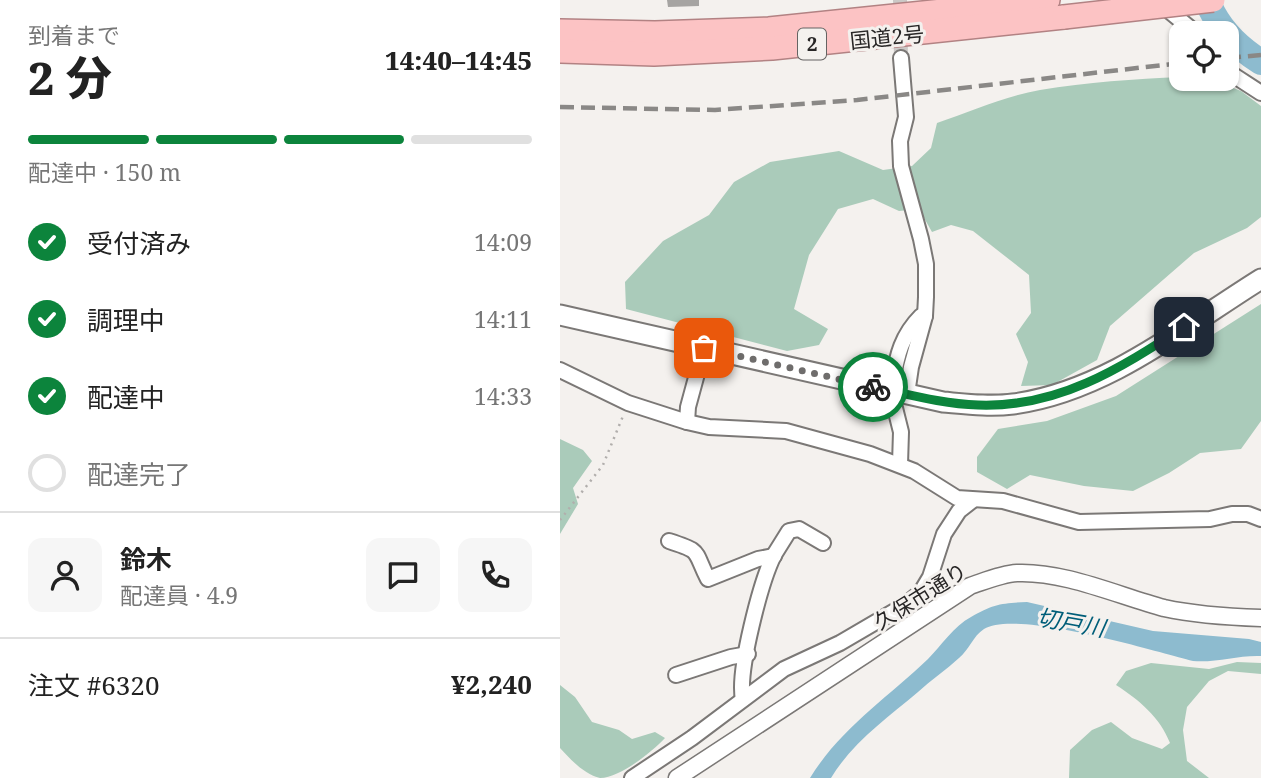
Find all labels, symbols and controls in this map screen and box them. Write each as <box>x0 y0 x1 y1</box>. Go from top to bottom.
text: 到着まで <box>28 19 120 51</box>
street label: 国道2号 <box>848 19 926 55</box>
map controls <box>1169 21 1239 91</box>
button: locate <box>1169 21 1239 91</box>
road number: 2 <box>798 28 826 60</box>
text: 14:40–14:45 <box>385 42 532 78</box>
text: 2 分 <box>28 46 112 108</box>
text: 配達中 · 150 m <box>28 156 181 188</box>
icon: check <box>28 223 66 261</box>
text: 受付済み <box>87 225 191 261</box>
text: 14:09 <box>474 226 532 258</box>
pin <box>1154 297 1214 357</box>
icon: check <box>28 300 66 338</box>
text: 調理中 <box>87 302 165 338</box>
text: 14:11 <box>474 303 532 335</box>
icon: home <box>1165 308 1203 346</box>
pin <box>674 318 734 378</box>
icon: bag <box>685 329 723 367</box>
courier <box>838 352 908 422</box>
icon: bike <box>854 368 892 406</box>
icon: check <box>28 377 66 415</box>
text: 配達中 <box>87 379 165 415</box>
text: 14:33 <box>474 380 532 412</box>
text: 配達完了 <box>87 456 191 492</box>
button: person <box>28 538 102 612</box>
button: chat <box>366 538 440 612</box>
button: phone <box>458 538 532 612</box>
text: 鈴木 <box>120 541 172 577</box>
street label: 久保市通り <box>868 556 972 636</box>
text: 配達員 · 4.9 <box>120 579 238 611</box>
water label: 切戸川 <box>1034 600 1111 644</box>
text: ¥2,240 <box>451 666 532 702</box>
text: 注文 #6320 <box>28 667 159 703</box>

